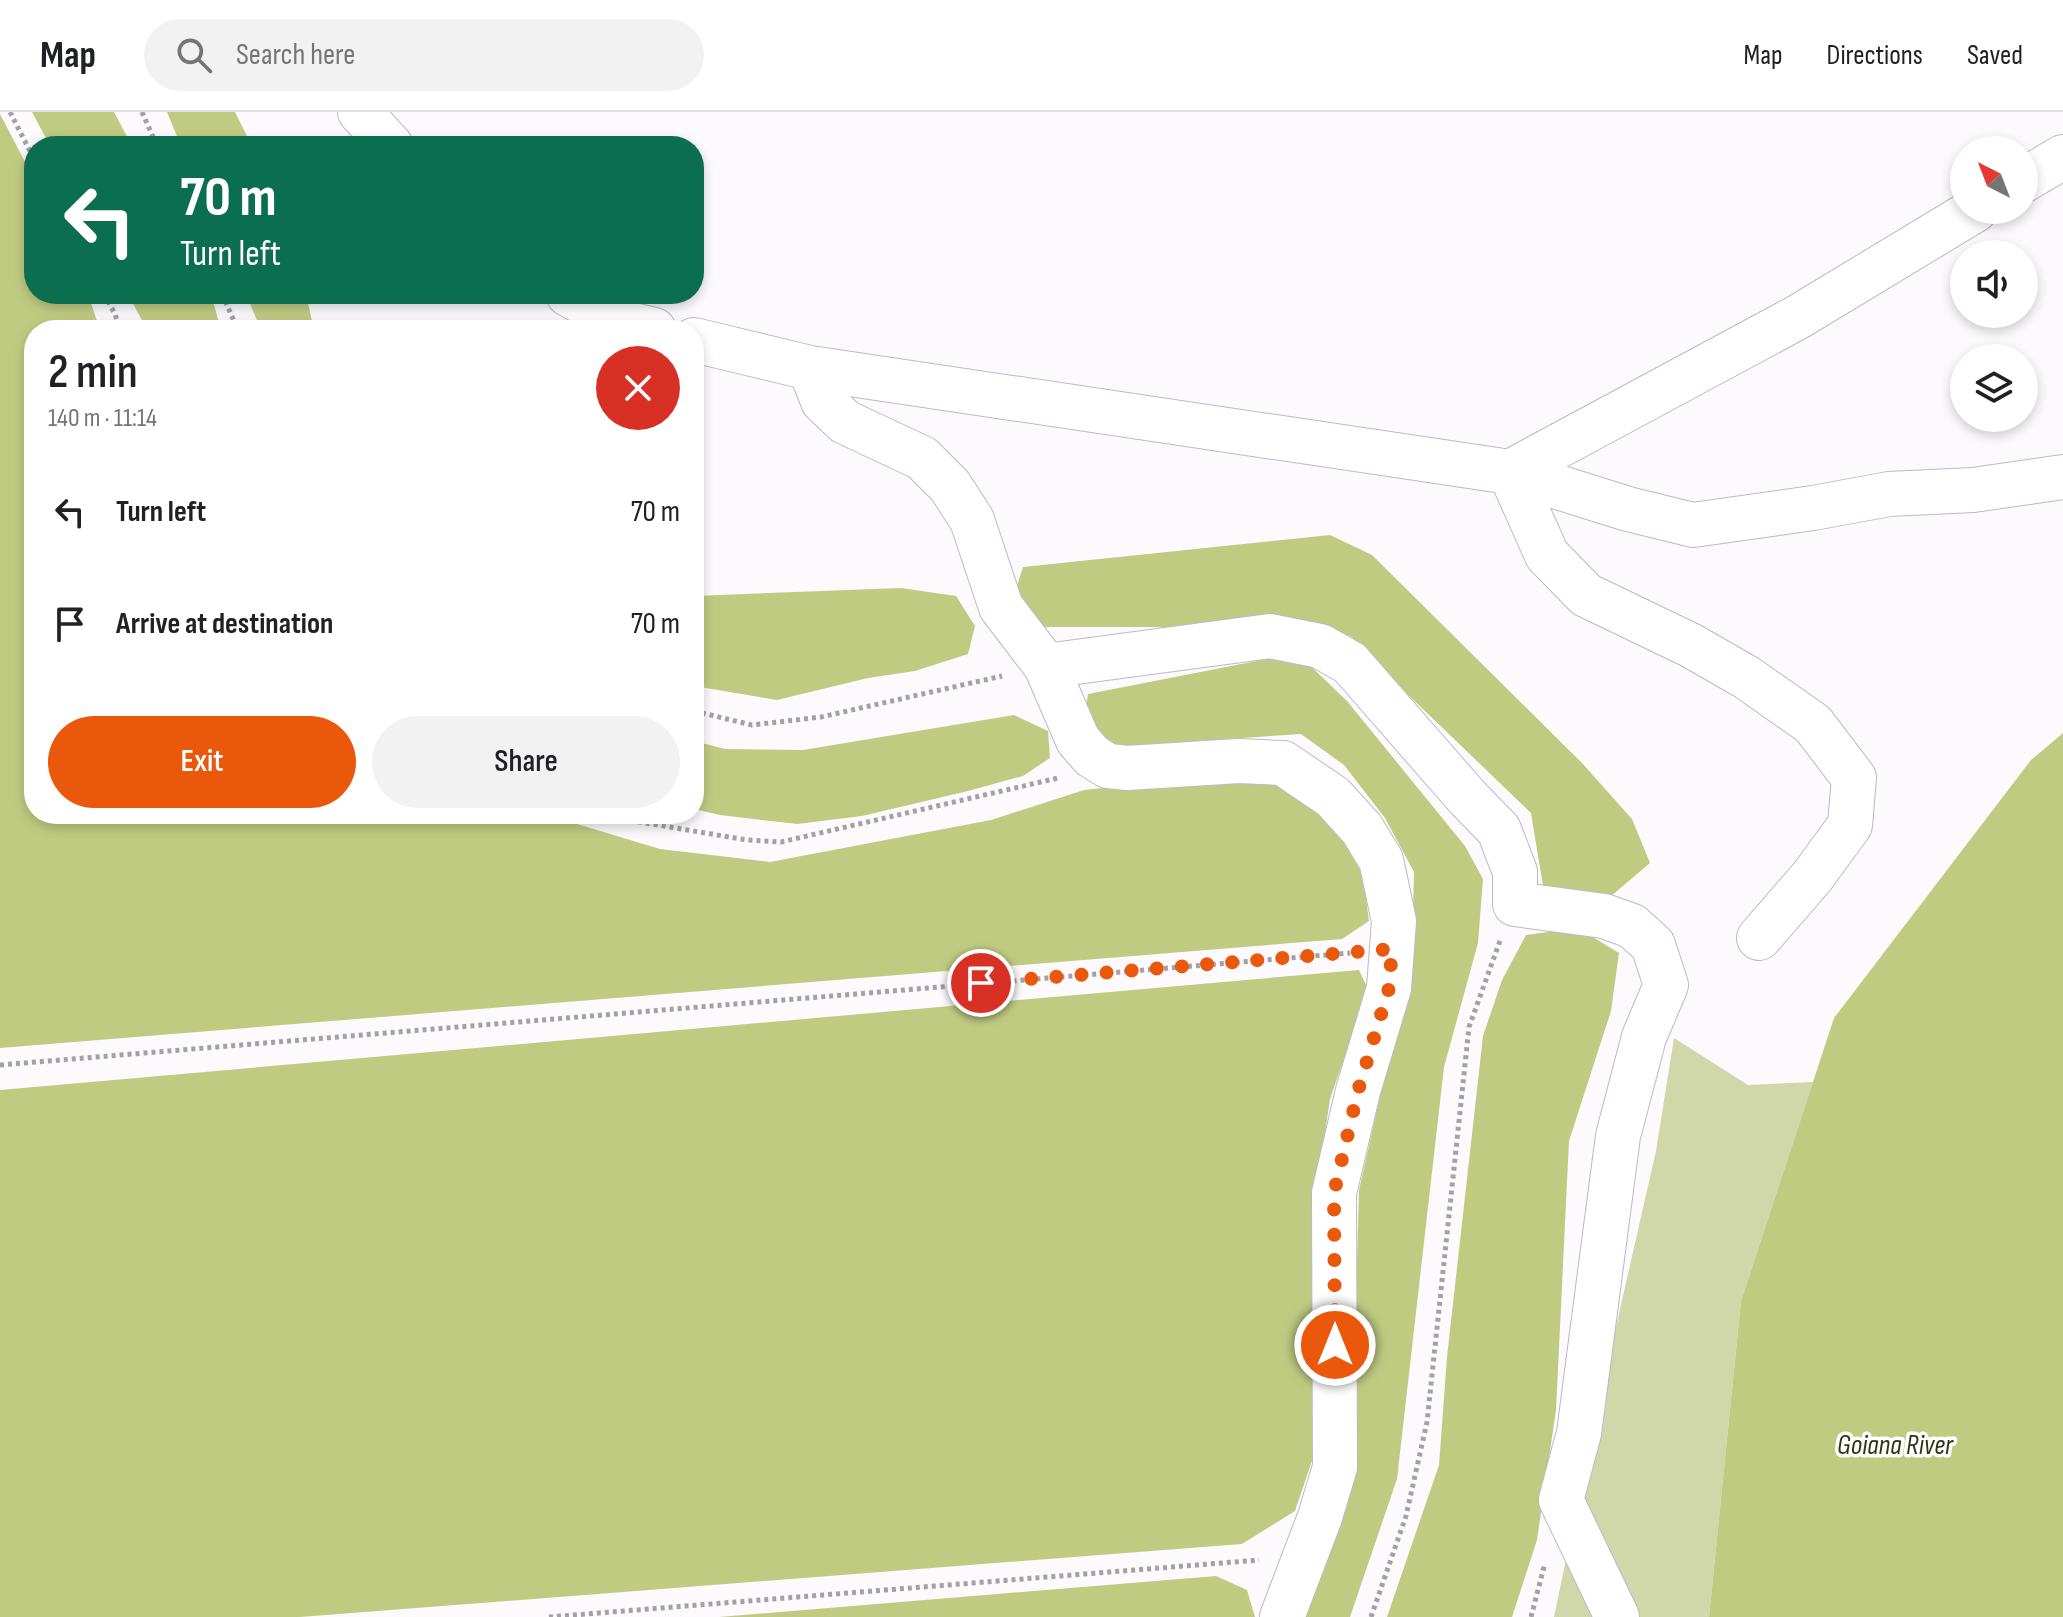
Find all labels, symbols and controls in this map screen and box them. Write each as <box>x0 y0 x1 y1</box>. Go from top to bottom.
search box <box>144 19 704 91</box>
text: Map <box>40 33 96 78</box>
icon: search <box>172 33 216 77</box>
text: Search here <box>236 37 355 73</box>
text: Map <box>1744 39 1783 72</box>
text: Directions <box>1827 39 1923 72</box>
text: Saved <box>1967 39 2023 72</box>
north arrow <box>1950 136 2038 224</box>
map controls <box>1950 136 2038 432</box>
text: 70 m <box>180 165 277 232</box>
icon: left <box>48 168 152 272</box>
text: Turn left <box>180 233 281 276</box>
button: sound <box>1950 240 2038 328</box>
text: 2 min <box>48 344 138 401</box>
button: layers <box>1950 344 2038 432</box>
button: close <box>596 346 680 430</box>
text: 140 m · 11:14 <box>48 403 157 434</box>
icon: left <box>48 490 92 534</box>
text: Turn left <box>116 494 206 530</box>
text: 70 m <box>631 494 680 530</box>
icon: arrive <box>48 602 92 646</box>
text: Arrive at destination <box>116 606 333 642</box>
text: 70 m <box>631 606 680 642</box>
button: Exit <box>48 716 356 808</box>
button: Share <box>372 716 680 808</box>
pin <box>947 949 1015 1017</box>
icon: arrive <box>959 961 1003 1005</box>
position arrow <box>1293 1303 1377 1387</box>
water label: Goiana River <box>1837 1429 1954 1462</box>

